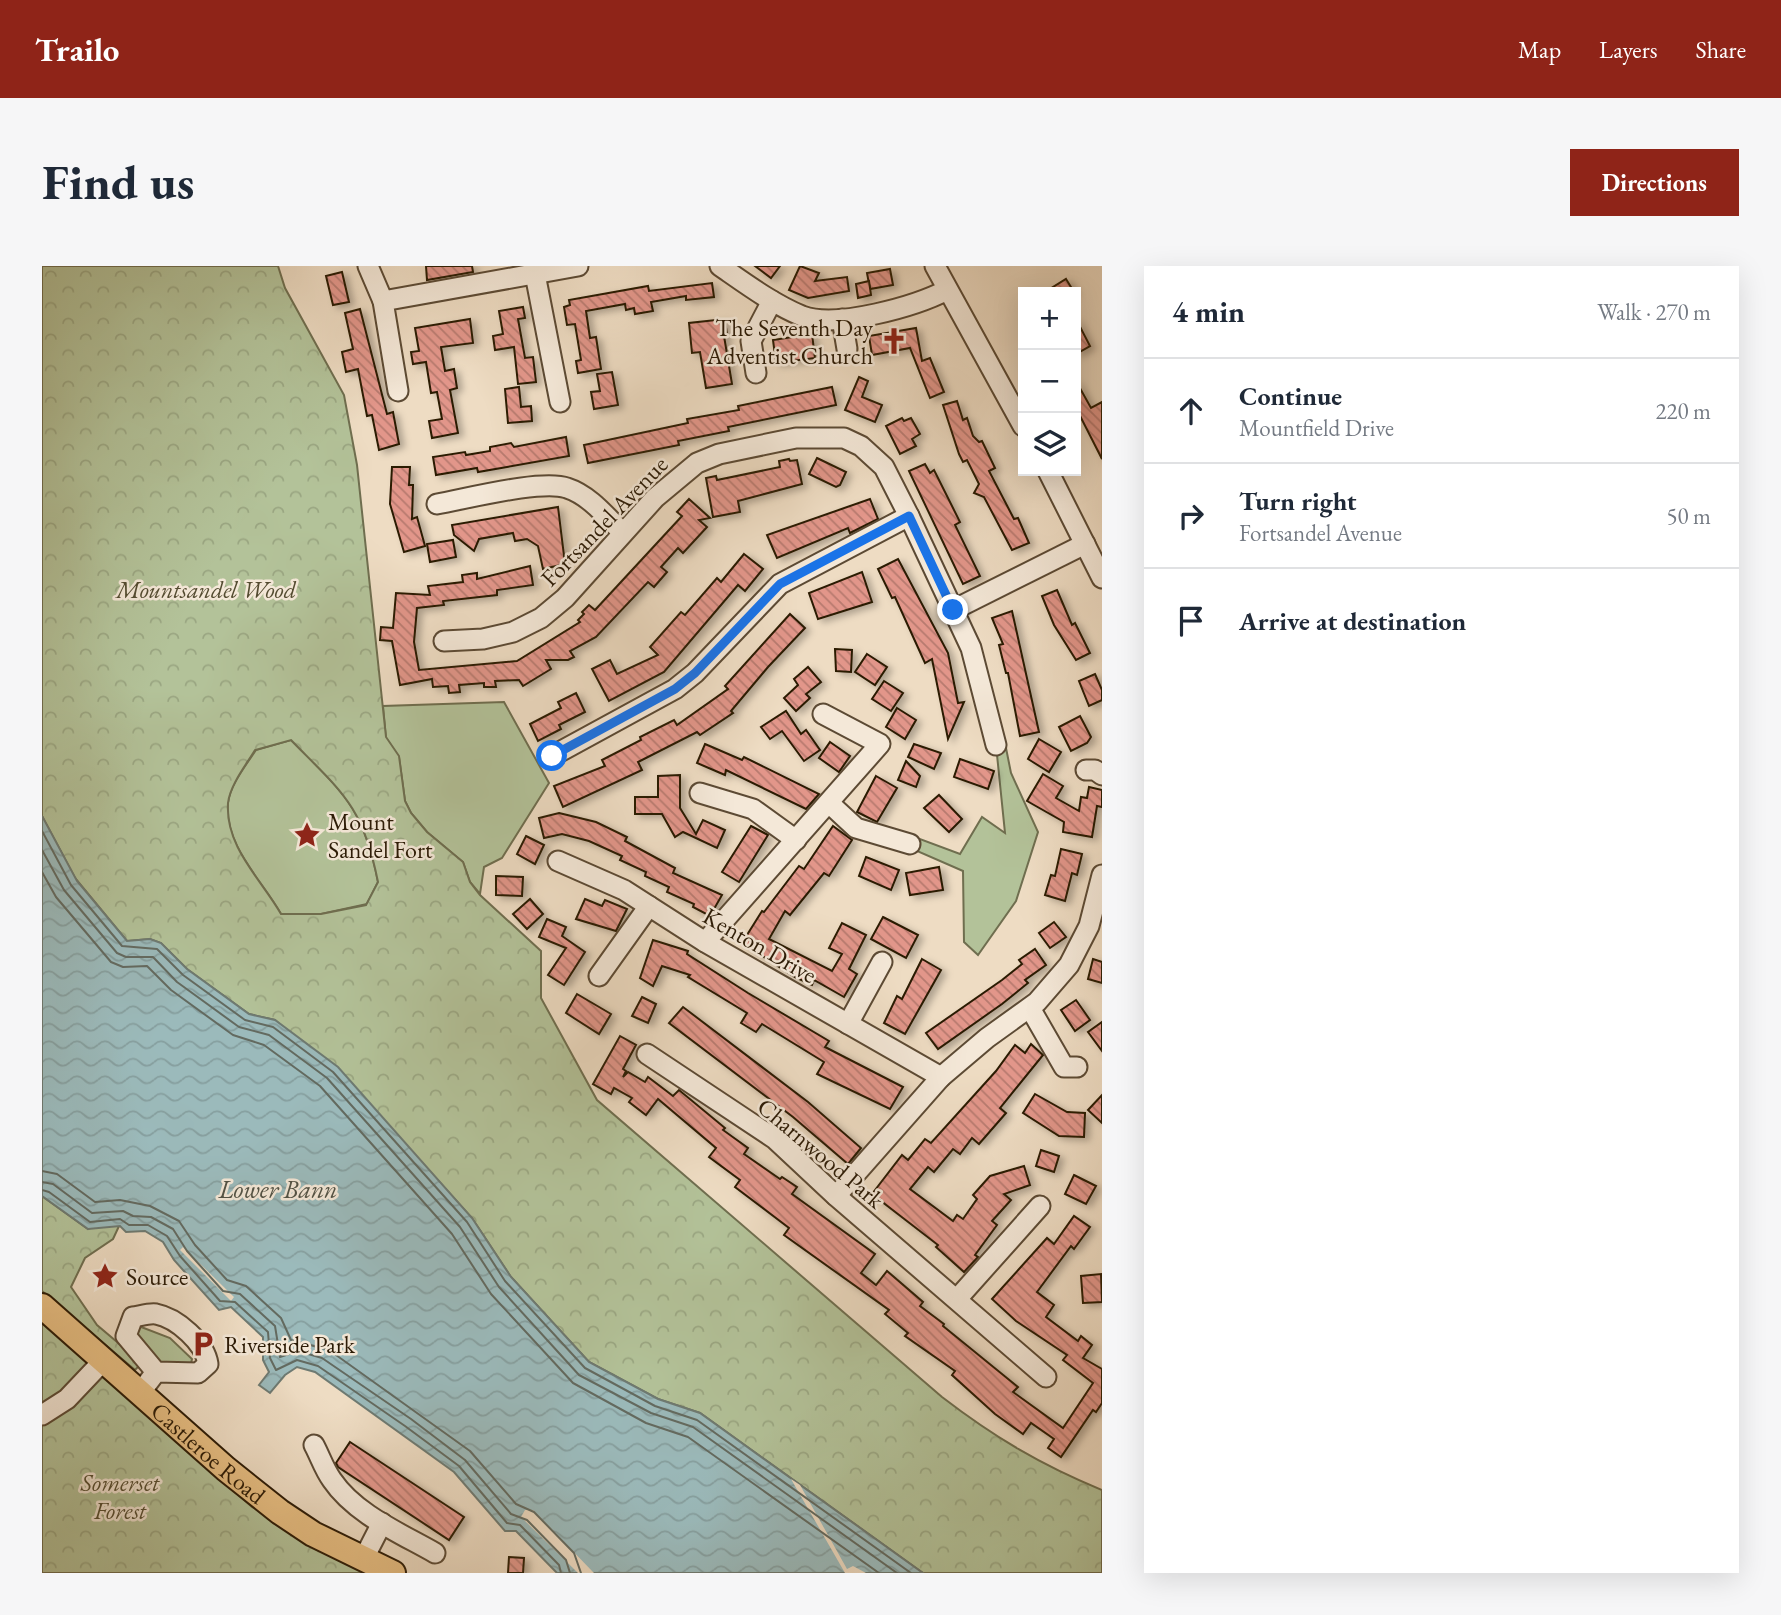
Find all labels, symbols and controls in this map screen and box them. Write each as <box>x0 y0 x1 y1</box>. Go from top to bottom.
text: Trailo <box>35 28 119 71</box>
text: Map <box>1518 34 1561 65</box>
text: Layers <box>1599 34 1658 65</box>
text: Share <box>1696 34 1746 65</box>
button: Directions <box>1570 149 1739 216</box>
text: Find us <box>42 150 194 214</box>
map controls <box>1018 287 1081 476</box>
button: + <box>1018 287 1081 350</box>
text: 4 min <box>1172 292 1245 331</box>
text: Walk · 270 m <box>1597 297 1711 327</box>
place label: The Seventh Day Adventist Church <box>706 312 873 371</box>
church icon: The Seventh Day Adventist Church <box>879 326 909 356</box>
button: − <box>1018 350 1081 413</box>
text: Continue <box>1239 379 1342 413</box>
icon: ahead <box>1172 392 1210 430</box>
text: 220 m <box>1655 396 1711 426</box>
button: layers <box>1018 413 1081 476</box>
text: Mountfield Drive <box>1239 413 1394 443</box>
street label: Fortsandel Avenue <box>534 449 674 593</box>
text: Turn right <box>1239 484 1357 518</box>
icon: right <box>1172 497 1210 535</box>
text: 50 m <box>1666 501 1711 531</box>
text: Fortsandel Avenue <box>1239 518 1402 548</box>
park label: Mountsandel Wood <box>114 574 297 605</box>
route end <box>937 594 968 625</box>
icon: arrive <box>1172 602 1210 640</box>
text: Arrive at destination <box>1239 604 1466 638</box>
route start <box>536 740 567 771</box>
place label: Mount Sandel Fort <box>328 806 433 865</box>
place icon: Mount Sandel Fort <box>292 820 322 850</box>
street label: Kenton Drive <box>697 900 823 990</box>
street label: Charnwood Park <box>751 1091 891 1216</box>
water label: Lower Bann <box>217 1172 338 1206</box>
place icon: Source <box>90 1261 120 1291</box>
place label: Source <box>126 1261 188 1292</box>
parking icon: Riverside Park <box>188 1329 218 1359</box>
place label: Riverside Park <box>224 1329 356 1360</box>
street label: Castleroe Road <box>145 1395 273 1511</box>
park label: Somerset Forest <box>80 1467 160 1526</box>

